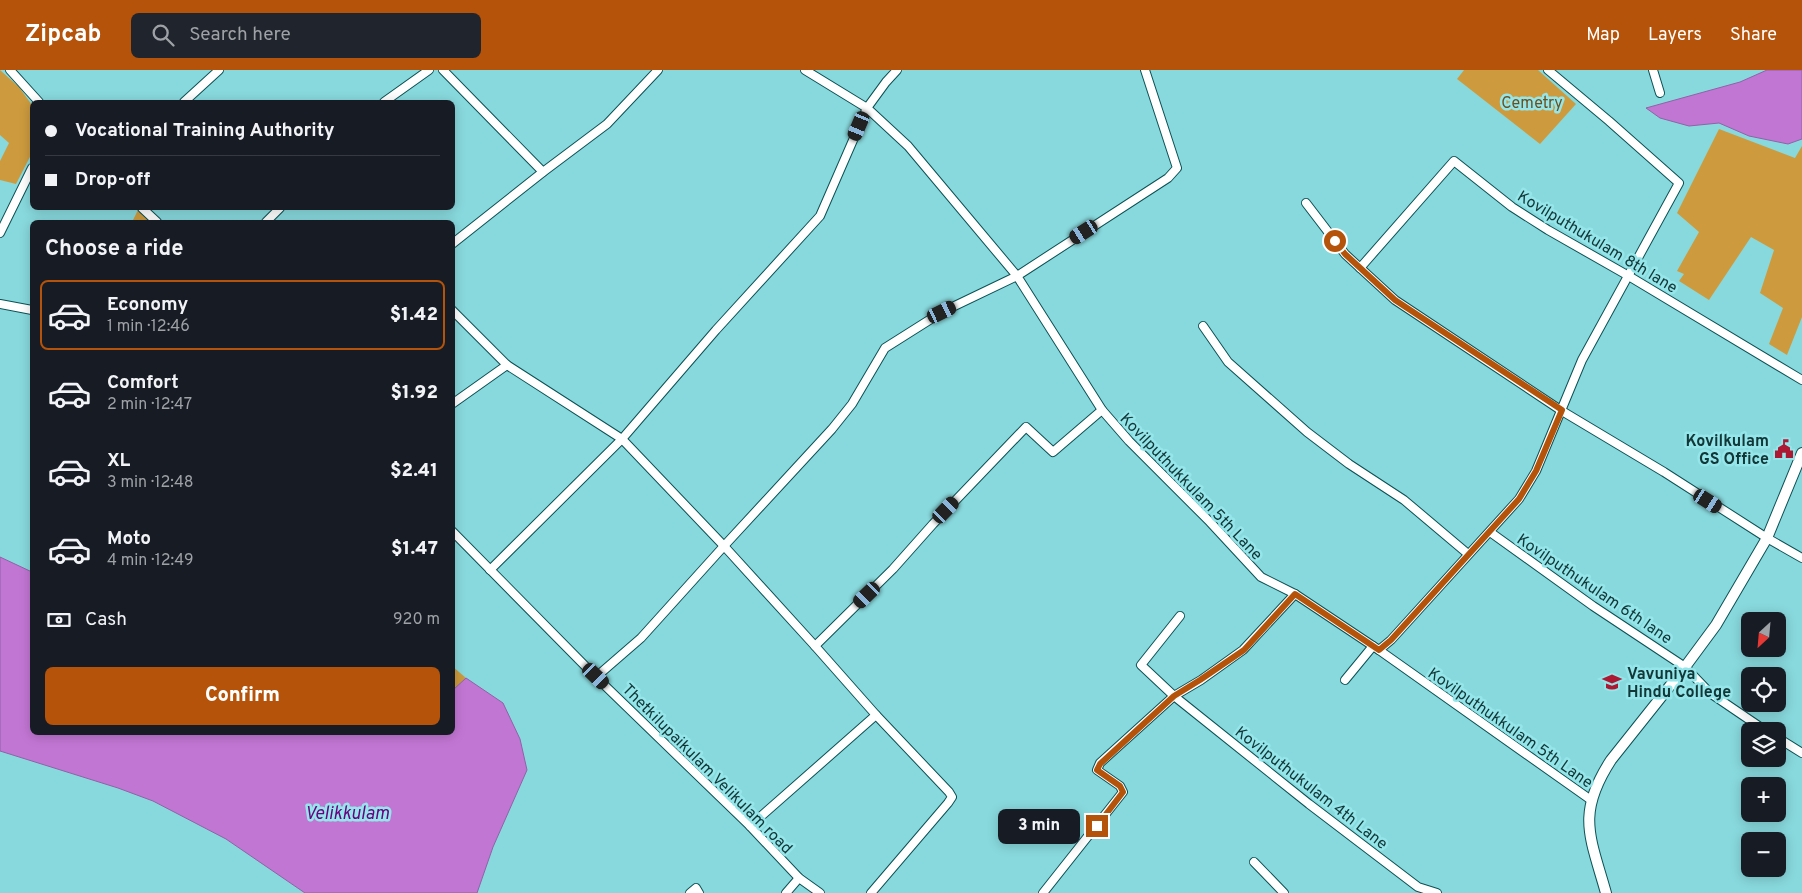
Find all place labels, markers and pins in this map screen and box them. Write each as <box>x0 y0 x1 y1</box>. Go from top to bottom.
place label: Kovilkulam GS Office <box>1686 432 1769 470</box>
public building icon: Kovilkulam GS Office <box>1773 438 1795 460</box>
place label: Vavuniya Hindu College <box>1627 665 1731 703</box>
school or university icon: Vavuniya Hindu College <box>1601 671 1623 693</box>

